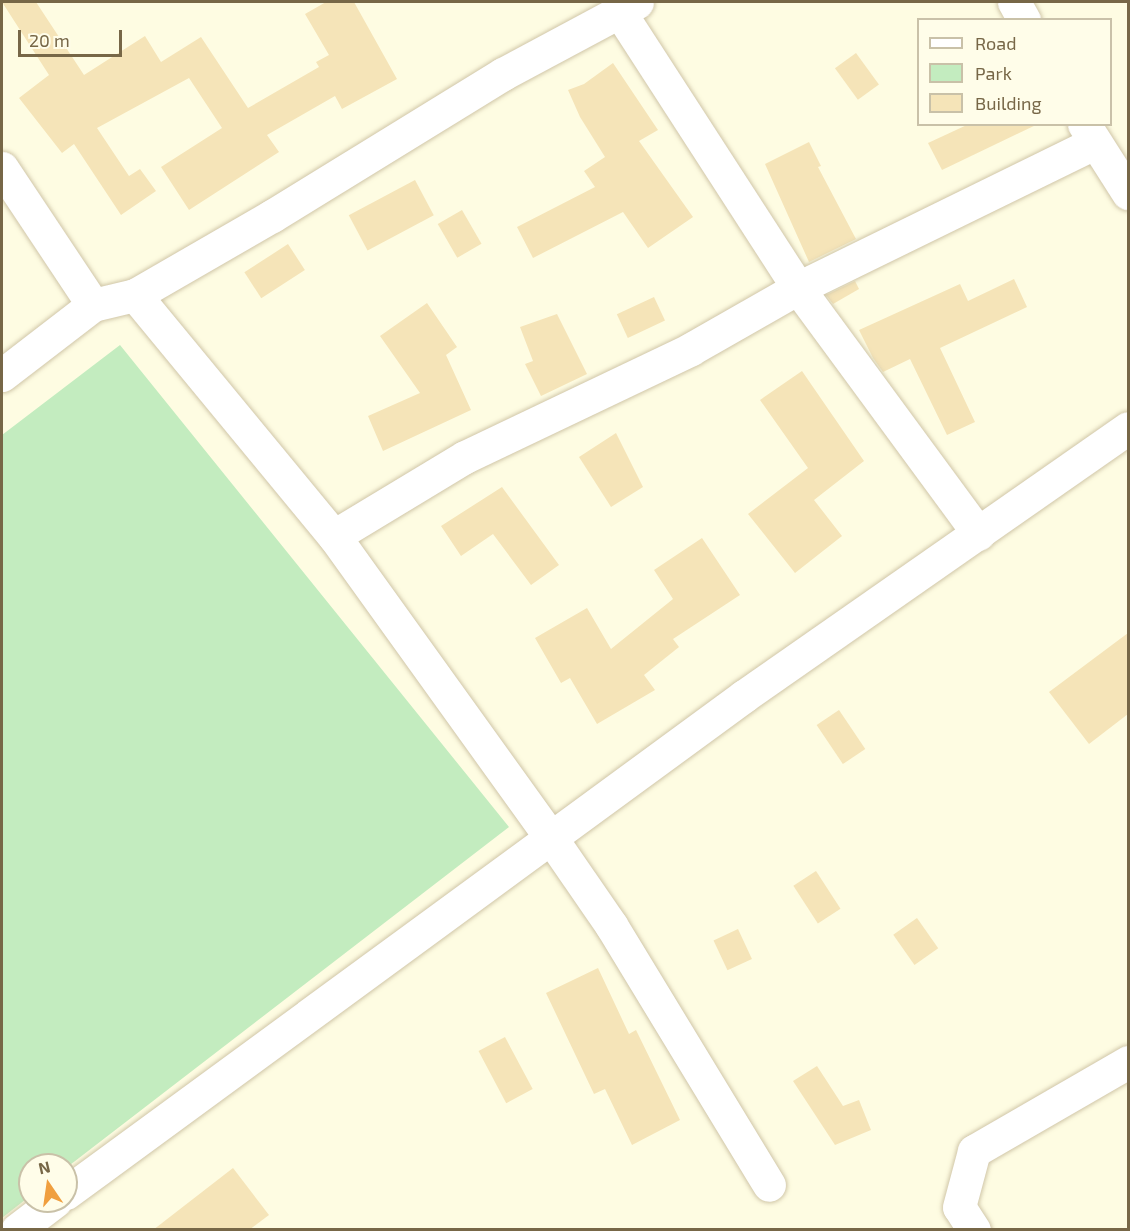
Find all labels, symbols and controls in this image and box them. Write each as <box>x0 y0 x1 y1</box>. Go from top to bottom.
scale bar <box>21 18 124 56</box>
legend <box>917 18 1112 126</box>
text: 20 m <box>29 29 70 51</box>
text: Road <box>975 32 1016 54</box>
text: Park <box>975 62 1012 84</box>
text: Building <box>975 92 1042 114</box>
north arrow <box>18 1153 78 1213</box>
text: N <box>37 1156 52 1177</box>

